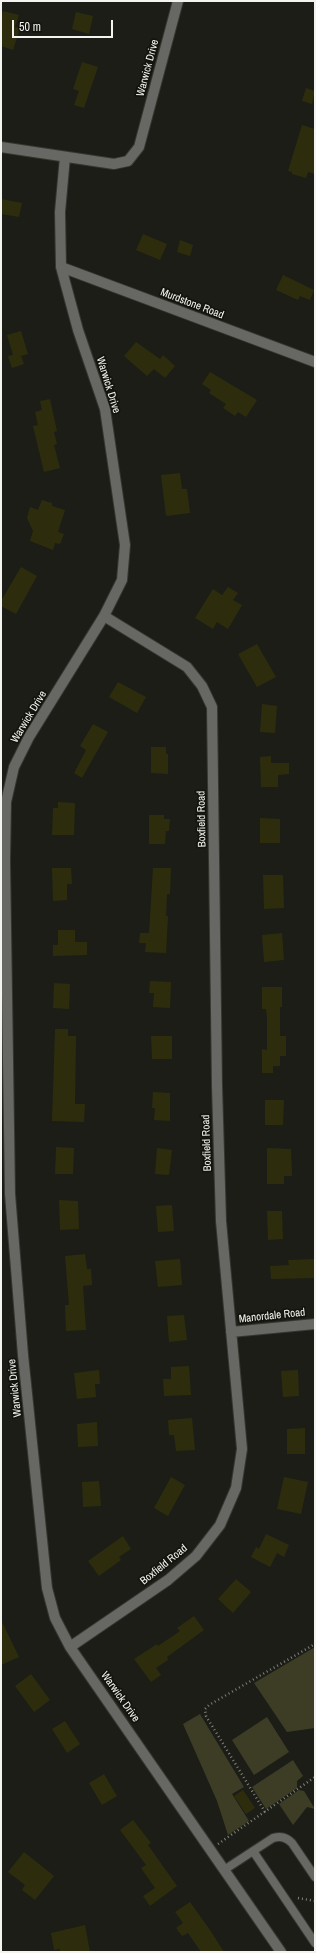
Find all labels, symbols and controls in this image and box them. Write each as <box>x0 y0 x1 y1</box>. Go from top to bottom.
scale bar <box>14 12 115 38</box>
text: 50 m <box>19 19 41 35</box>
street label: Warwick Drive <box>134 38 162 98</box>
street label: Murdstone Road <box>159 286 225 322</box>
street label: Warwick Drive <box>93 355 123 415</box>
street label: Warwick Drive <box>8 689 50 745</box>
street label: Boxfield Road <box>195 791 209 847</box>
street label: Boxfield Road <box>199 1114 215 1172</box>
street label: Manordale Road <box>238 1306 306 1326</box>
street label: Warwick Drive <box>5 1358 25 1418</box>
street label: Boxfield Road <box>138 1542 190 1588</box>
street label: Warwick Drive <box>98 1669 142 1725</box>

